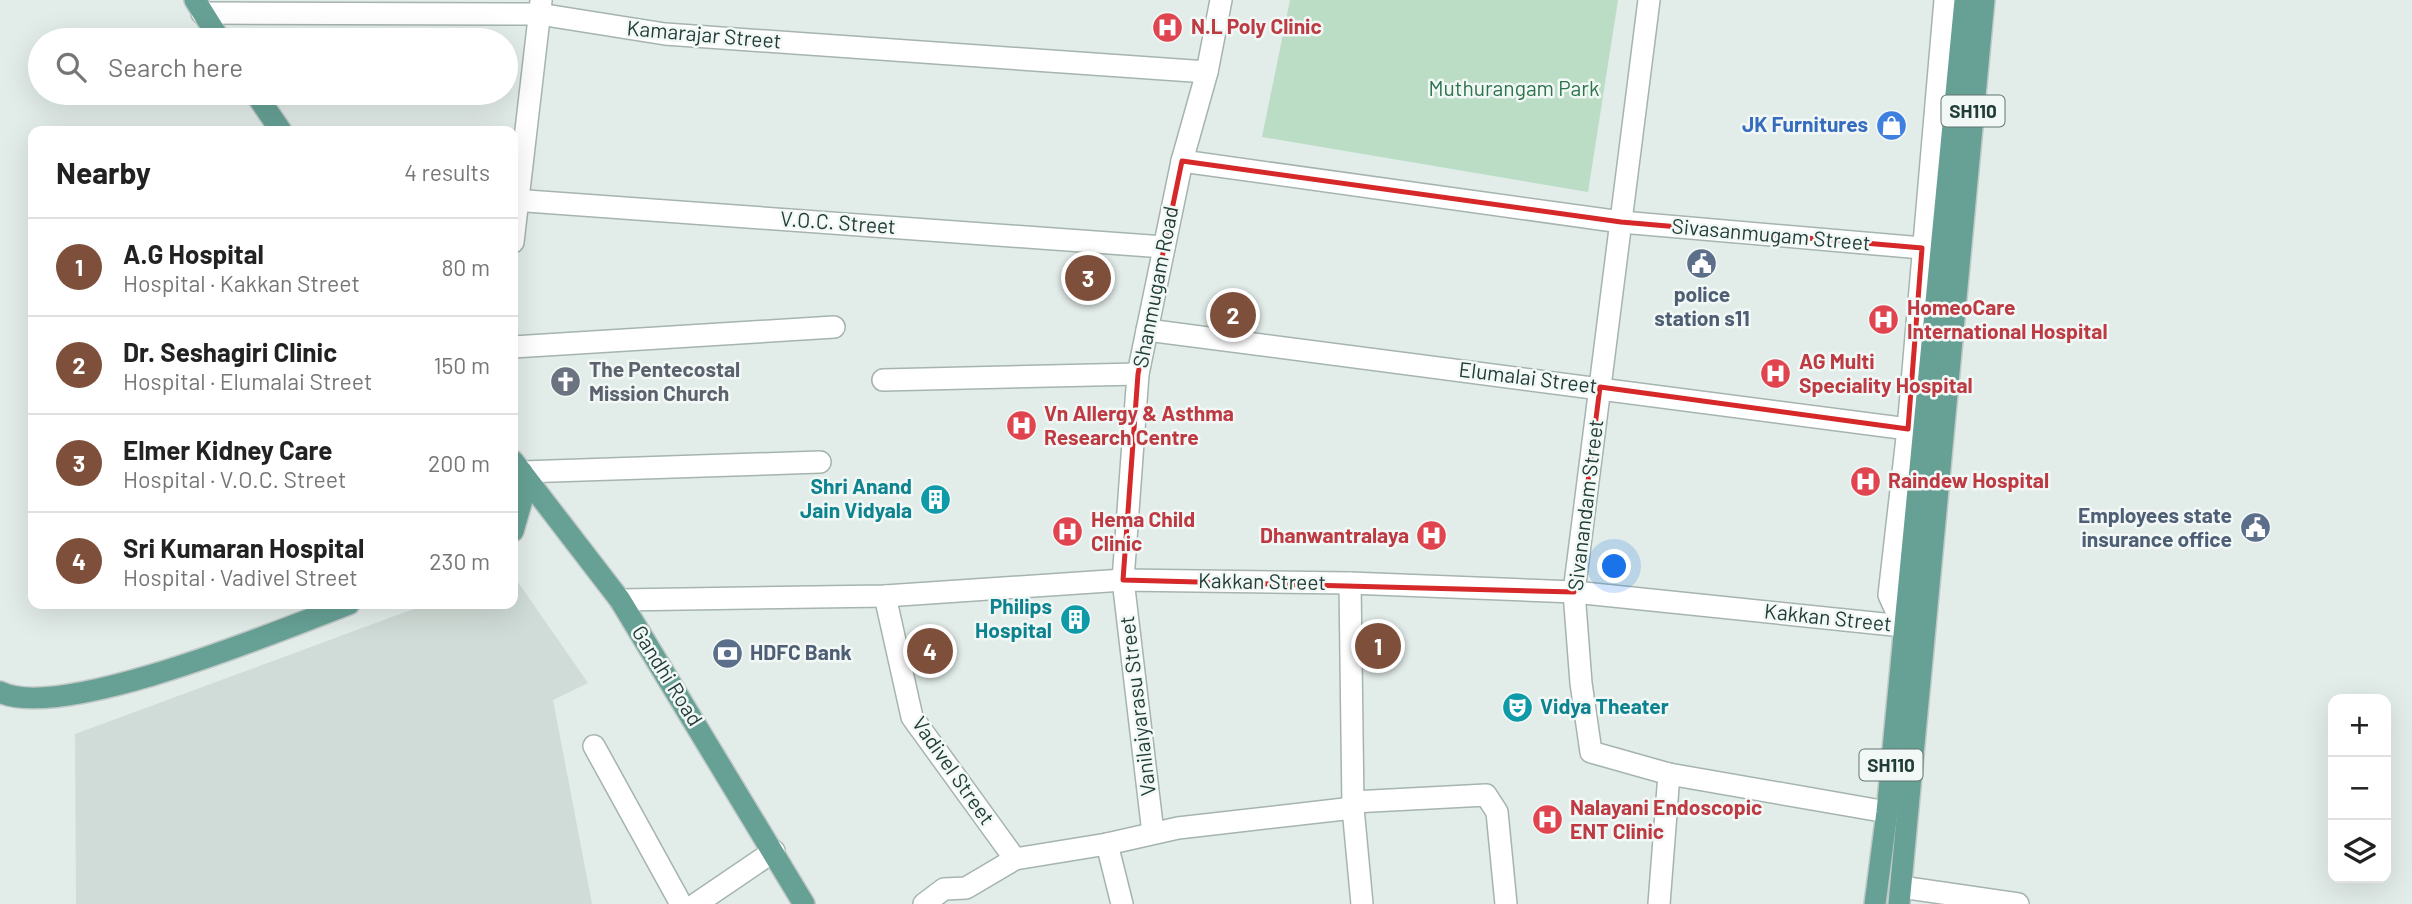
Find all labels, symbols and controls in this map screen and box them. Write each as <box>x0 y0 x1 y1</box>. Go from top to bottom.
hospital icon: N.L Poly Clinic <box>1151 10 1185 44</box>
place label: N.L Poly Clinic <box>1191 13 1322 38</box>
street label: Kamarajar Street <box>626 14 782 53</box>
search box <box>28 28 518 105</box>
icon: search <box>52 48 90 86</box>
text: Search here <box>108 51 243 82</box>
park label: Muthurangam Park <box>1429 75 1599 100</box>
road number: SH110 <box>1941 96 2004 127</box>
shop icon: JK Furnitures <box>1874 108 1908 142</box>
place label: JK Furnitures <box>1742 111 1868 136</box>
text: Nearby <box>56 154 151 190</box>
text: 4 results <box>404 158 490 186</box>
street label: Shanmugam Road <box>1127 204 1182 370</box>
street label: V.O.C. Street <box>780 205 897 238</box>
street label: Sivasanmugam Street <box>1671 212 1872 255</box>
text: A.G Hospital <box>123 238 264 269</box>
public building icon: police station s11 <box>1685 246 1719 280</box>
pin: 3 <box>1065 252 1111 304</box>
text: 1 <box>75 253 83 281</box>
text: 80 m <box>441 253 490 281</box>
text: Hospital · Kakkan Street <box>123 269 360 297</box>
place label: police station s11 <box>1654 281 1750 330</box>
pin: 2 <box>1210 289 1256 341</box>
place label: HomeoCare International Hospital <box>1907 294 2108 343</box>
hospital icon: HomeoCare International Hospital <box>1867 303 1901 337</box>
text: Dr. Seshagiri Clinic <box>123 336 337 367</box>
place label: AG Multi Speciality Hospital <box>1799 348 1973 397</box>
text: 2 <box>73 351 85 379</box>
text: 150 m <box>434 351 490 379</box>
place label: The Pentecostal Mission Church <box>589 356 740 405</box>
street label: Elumalai Street <box>1458 356 1599 397</box>
hospital icon: AG Multi Speciality Hospital <box>1759 357 1793 391</box>
church icon: The Pentecostal Mission Church <box>549 365 583 399</box>
text: Hospital · Elumalai Street <box>123 367 372 395</box>
place label: Vn Allergy & Asthma Research Centre <box>1044 400 1234 449</box>
hospital icon: Vn Allergy & Asthma Research Centre <box>1004 409 1038 443</box>
street label: Sivanandam Street <box>1562 418 1607 592</box>
text: Elmer Kidney Care <box>123 434 332 465</box>
text: 3 <box>73 449 85 477</box>
text: 200 m <box>428 449 490 477</box>
hospital icon: Raindew Hospital <box>1848 464 1882 498</box>
text: Hospital · V.O.C. Street <box>123 465 346 493</box>
place label: Raindew Hospital <box>1888 467 2049 492</box>
place label: Shri Anand Jain Vidyala <box>800 473 912 522</box>
building icon: Shri Anand Jain Vidyala <box>918 482 952 516</box>
place label: Employees state insurance office <box>2078 502 2232 551</box>
place label: Hema Child Clinic <box>1091 506 1195 555</box>
public building icon: Employees state insurance office <box>2238 511 2272 545</box>
hospital icon: Hema Child Clinic <box>1051 515 1085 549</box>
hospital icon: Dhanwantralaya <box>1415 519 1449 553</box>
place label: Dhanwantralaya <box>1260 522 1409 547</box>
text: Sri Kumaran Hospital <box>123 532 364 563</box>
text: 4 <box>72 547 86 575</box>
text: 230 m <box>429 547 490 575</box>
your location <box>1597 549 1631 583</box>
text: Hospital · Vadivel Street <box>123 563 358 591</box>
street label: Kakkan Street <box>1198 567 1326 594</box>
place label: Philips Hospital <box>975 593 1052 642</box>
street label: Kakkan Street <box>1763 597 1893 636</box>
building icon: Philips Hospital <box>1058 602 1092 636</box>
street label: Vanilaiyarasu Street <box>1113 615 1160 798</box>
street label: Gandhi Road <box>628 620 709 730</box>
pin: 1 <box>1355 620 1401 672</box>
pin: 4 <box>907 625 953 677</box>
bank icon: HDFC Bank <box>710 636 744 670</box>
place label: HDFC Bank <box>750 639 852 664</box>
theatre icon: Vidya Theater <box>1500 690 1534 724</box>
place label: Vidya Theater <box>1540 693 1669 718</box>
map controls <box>2328 694 2391 883</box>
button: + <box>2328 694 2391 757</box>
street label: Vadivel Street <box>908 711 1001 829</box>
road number: SH110 <box>1860 750 1923 780</box>
button: − <box>2328 757 2391 820</box>
place label: Nalayani Endoscopic ENT Clinic <box>1570 794 1762 843</box>
hospital icon: Nalayani Endoscopic ENT Clinic <box>1530 803 1564 837</box>
button: layers <box>2328 820 2391 883</box>

